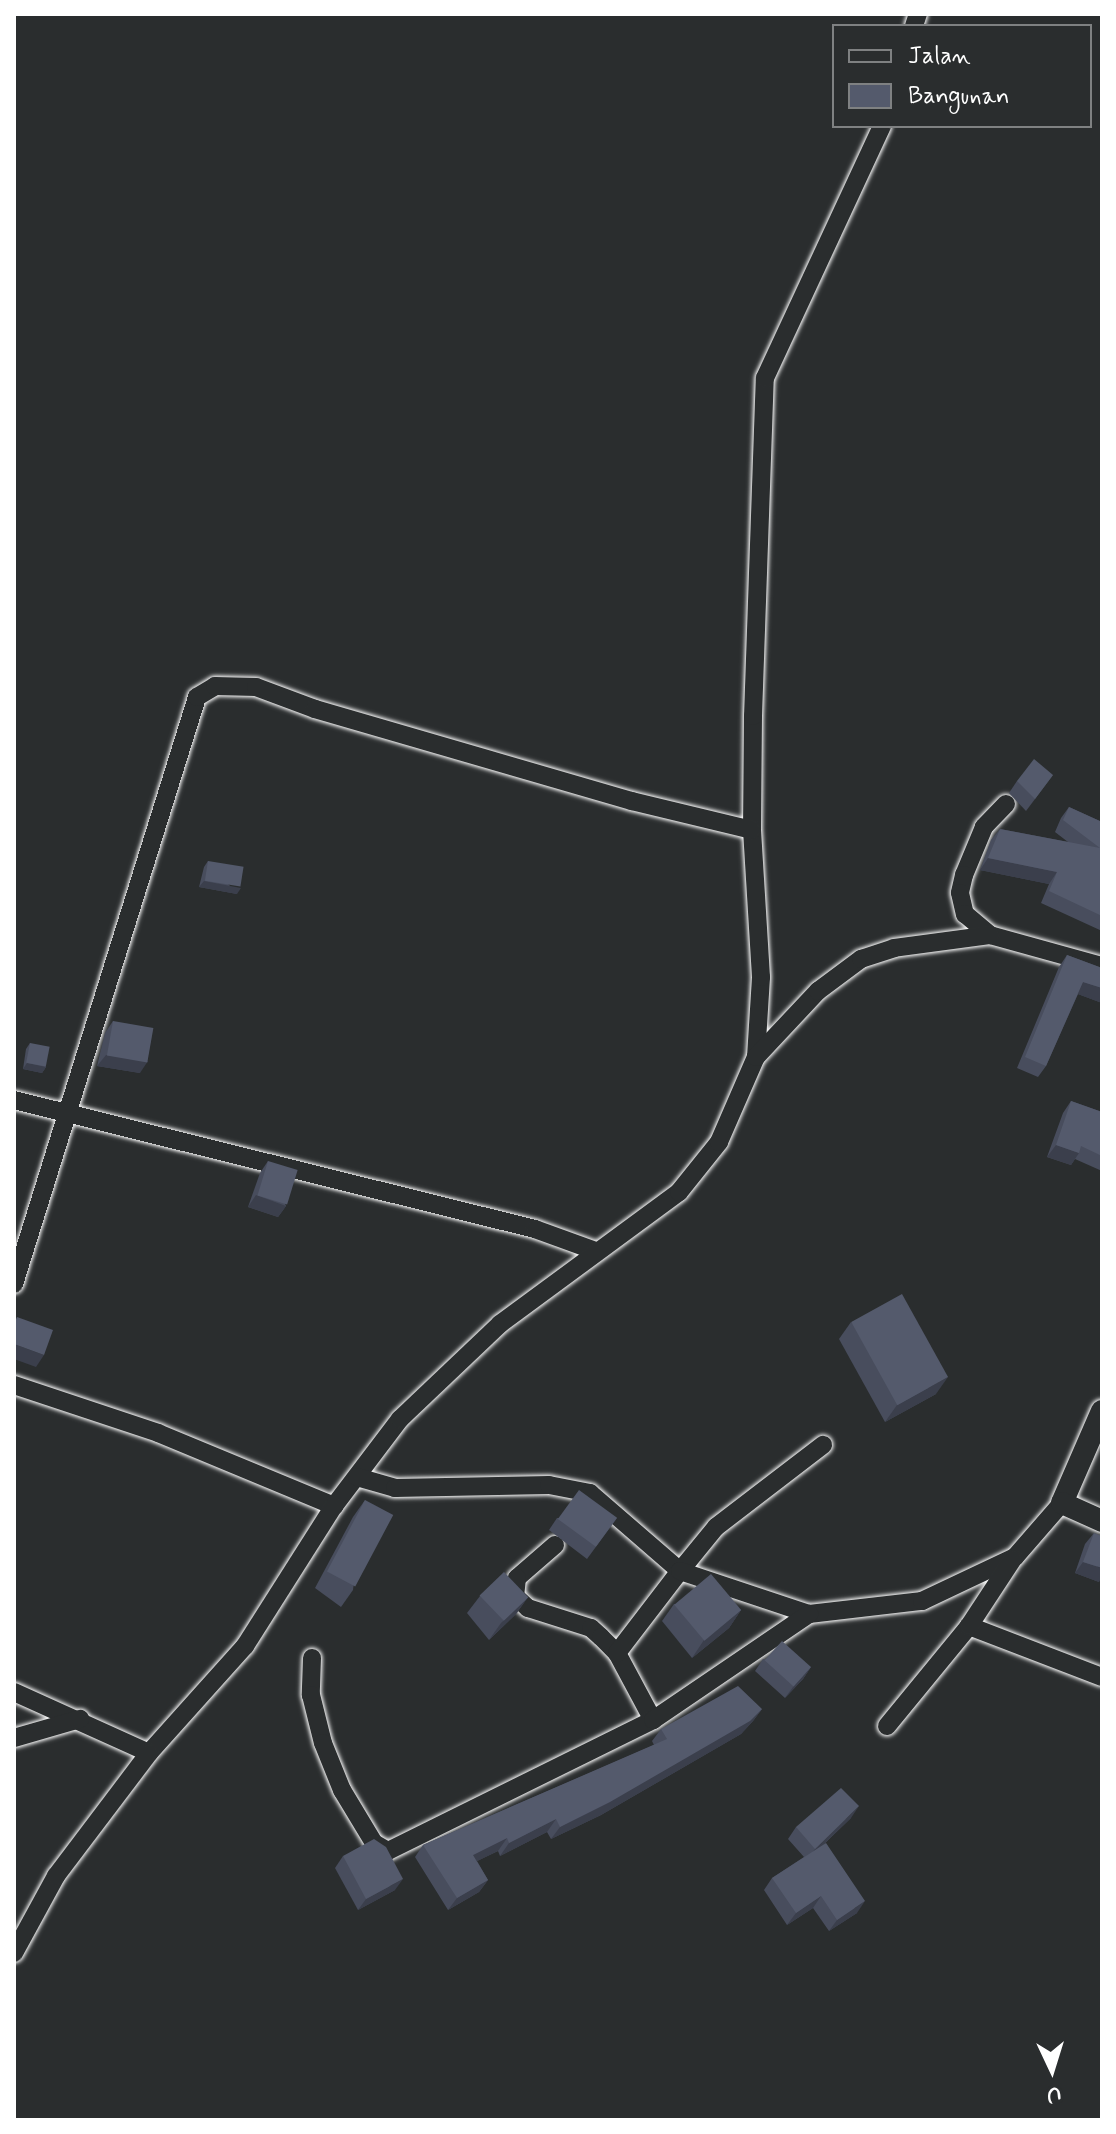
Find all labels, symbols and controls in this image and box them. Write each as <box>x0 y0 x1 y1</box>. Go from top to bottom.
legend <box>832 24 1092 128</box>
text: Jalan <box>908 41 971 72</box>
text: Bangunan <box>908 81 1009 112</box>
north arrow <box>1012 2030 1092 2110</box>
text: U <box>1046 2079 1062 2108</box>

